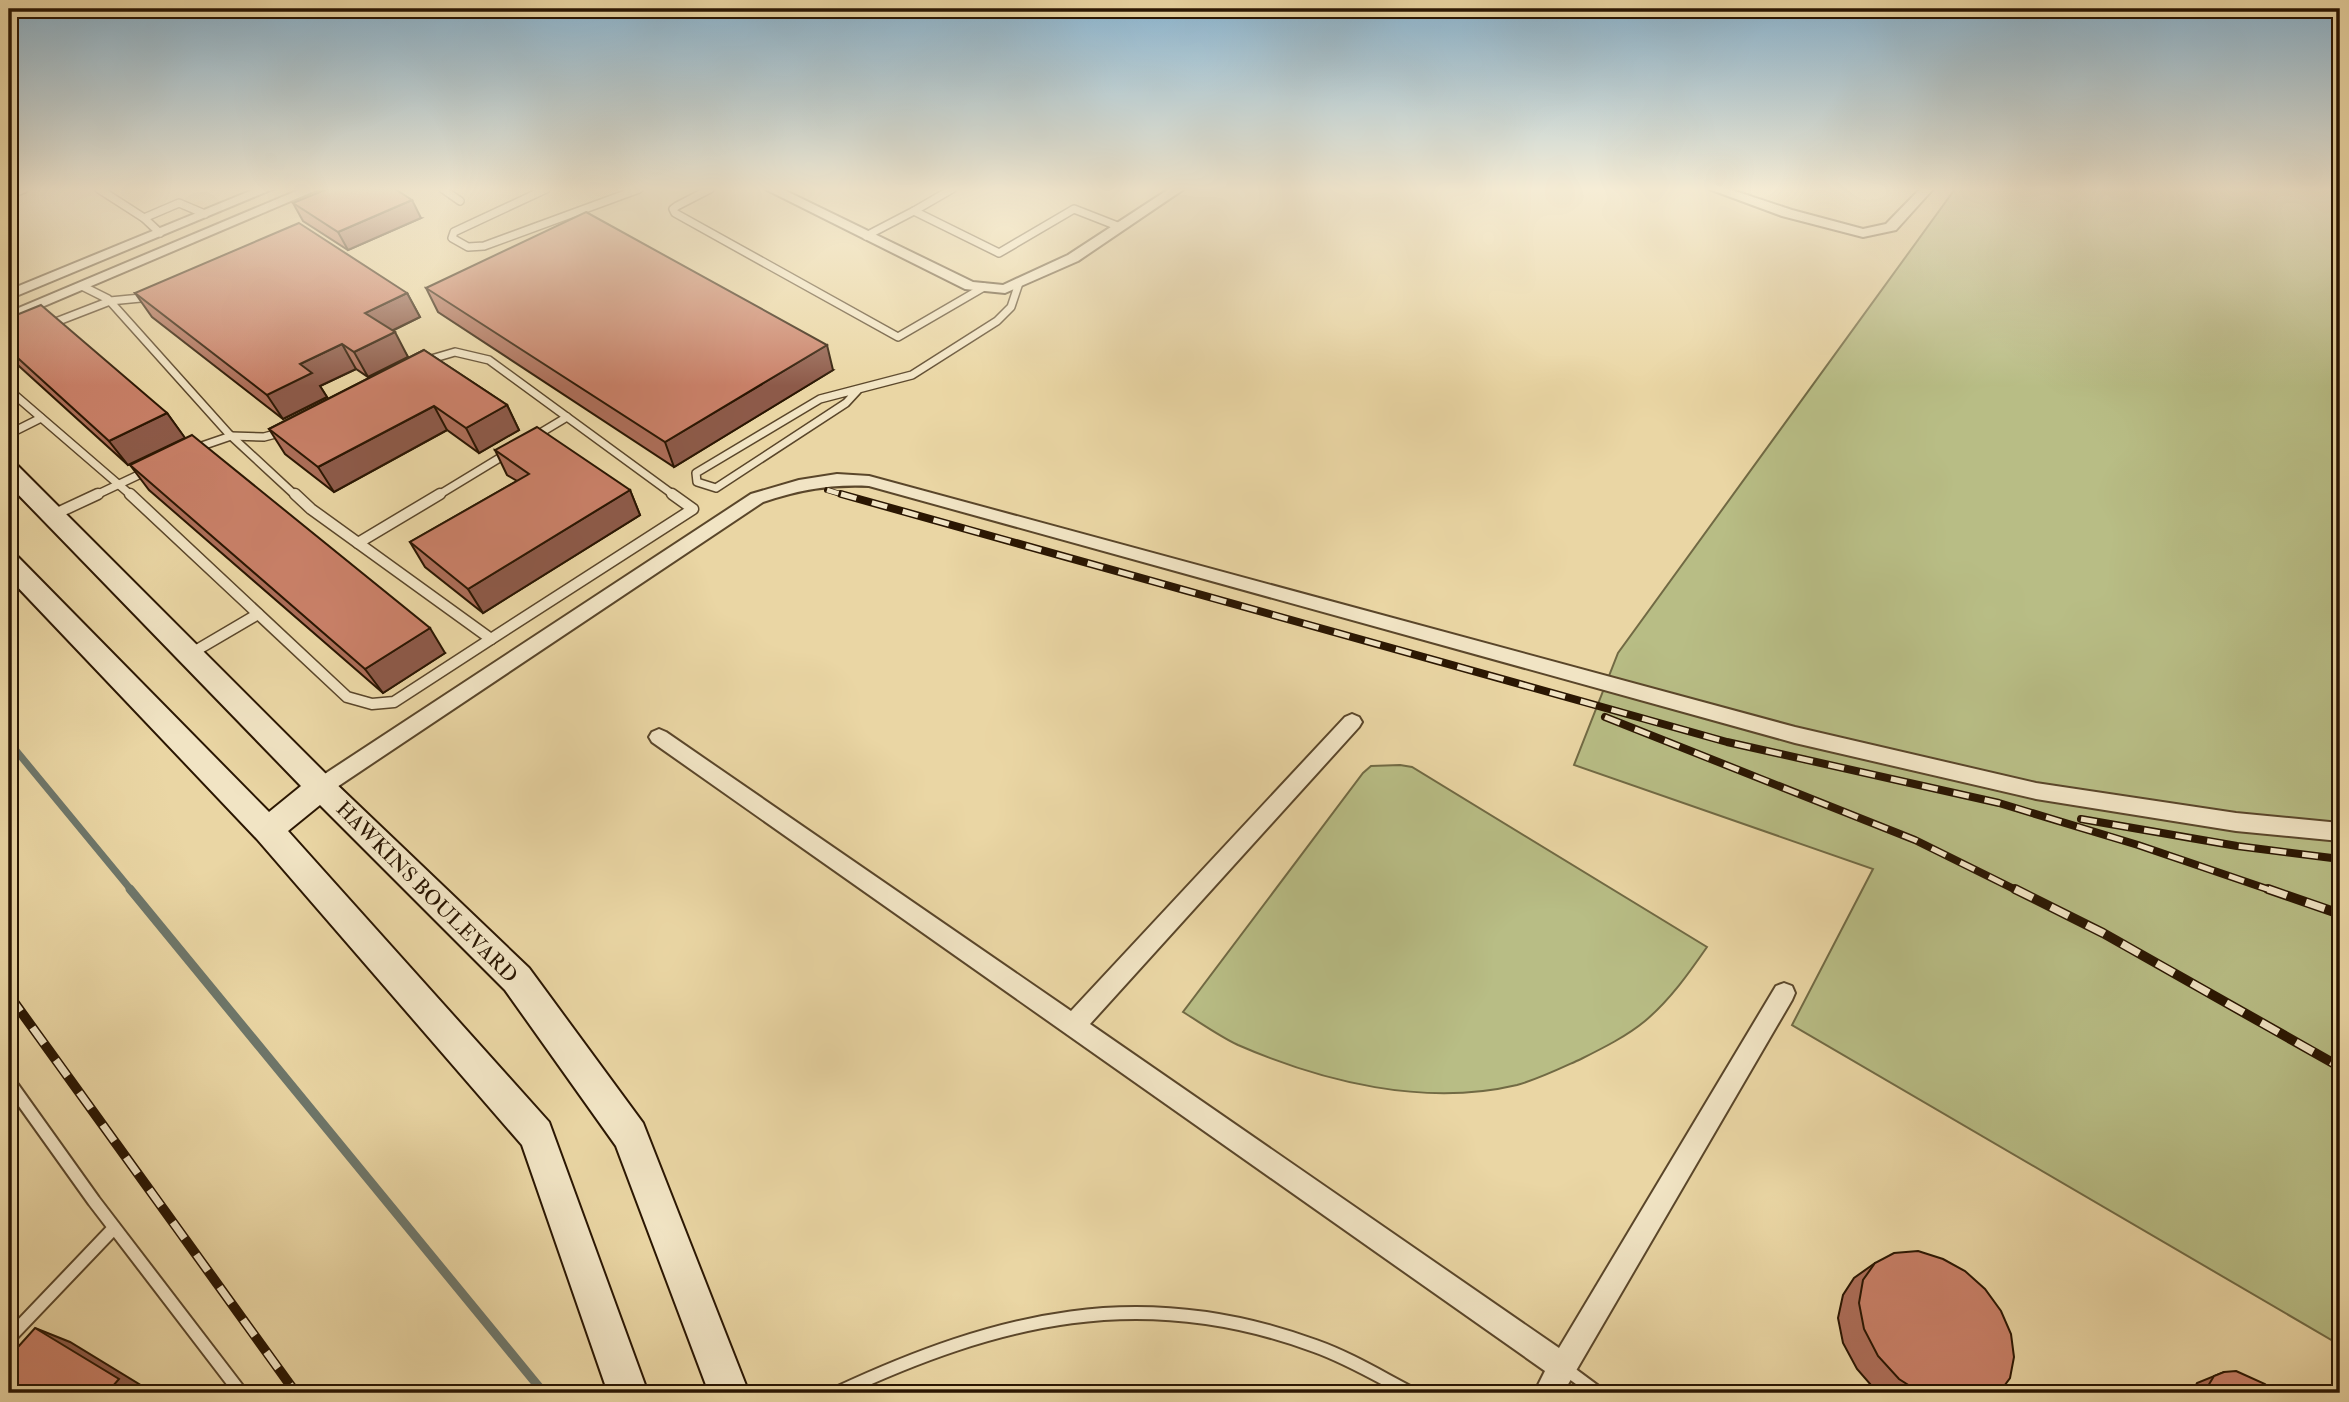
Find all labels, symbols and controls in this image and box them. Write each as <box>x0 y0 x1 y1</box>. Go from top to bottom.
street label: HAWKINS BOULEVARD <box>330 796 523 989</box>

